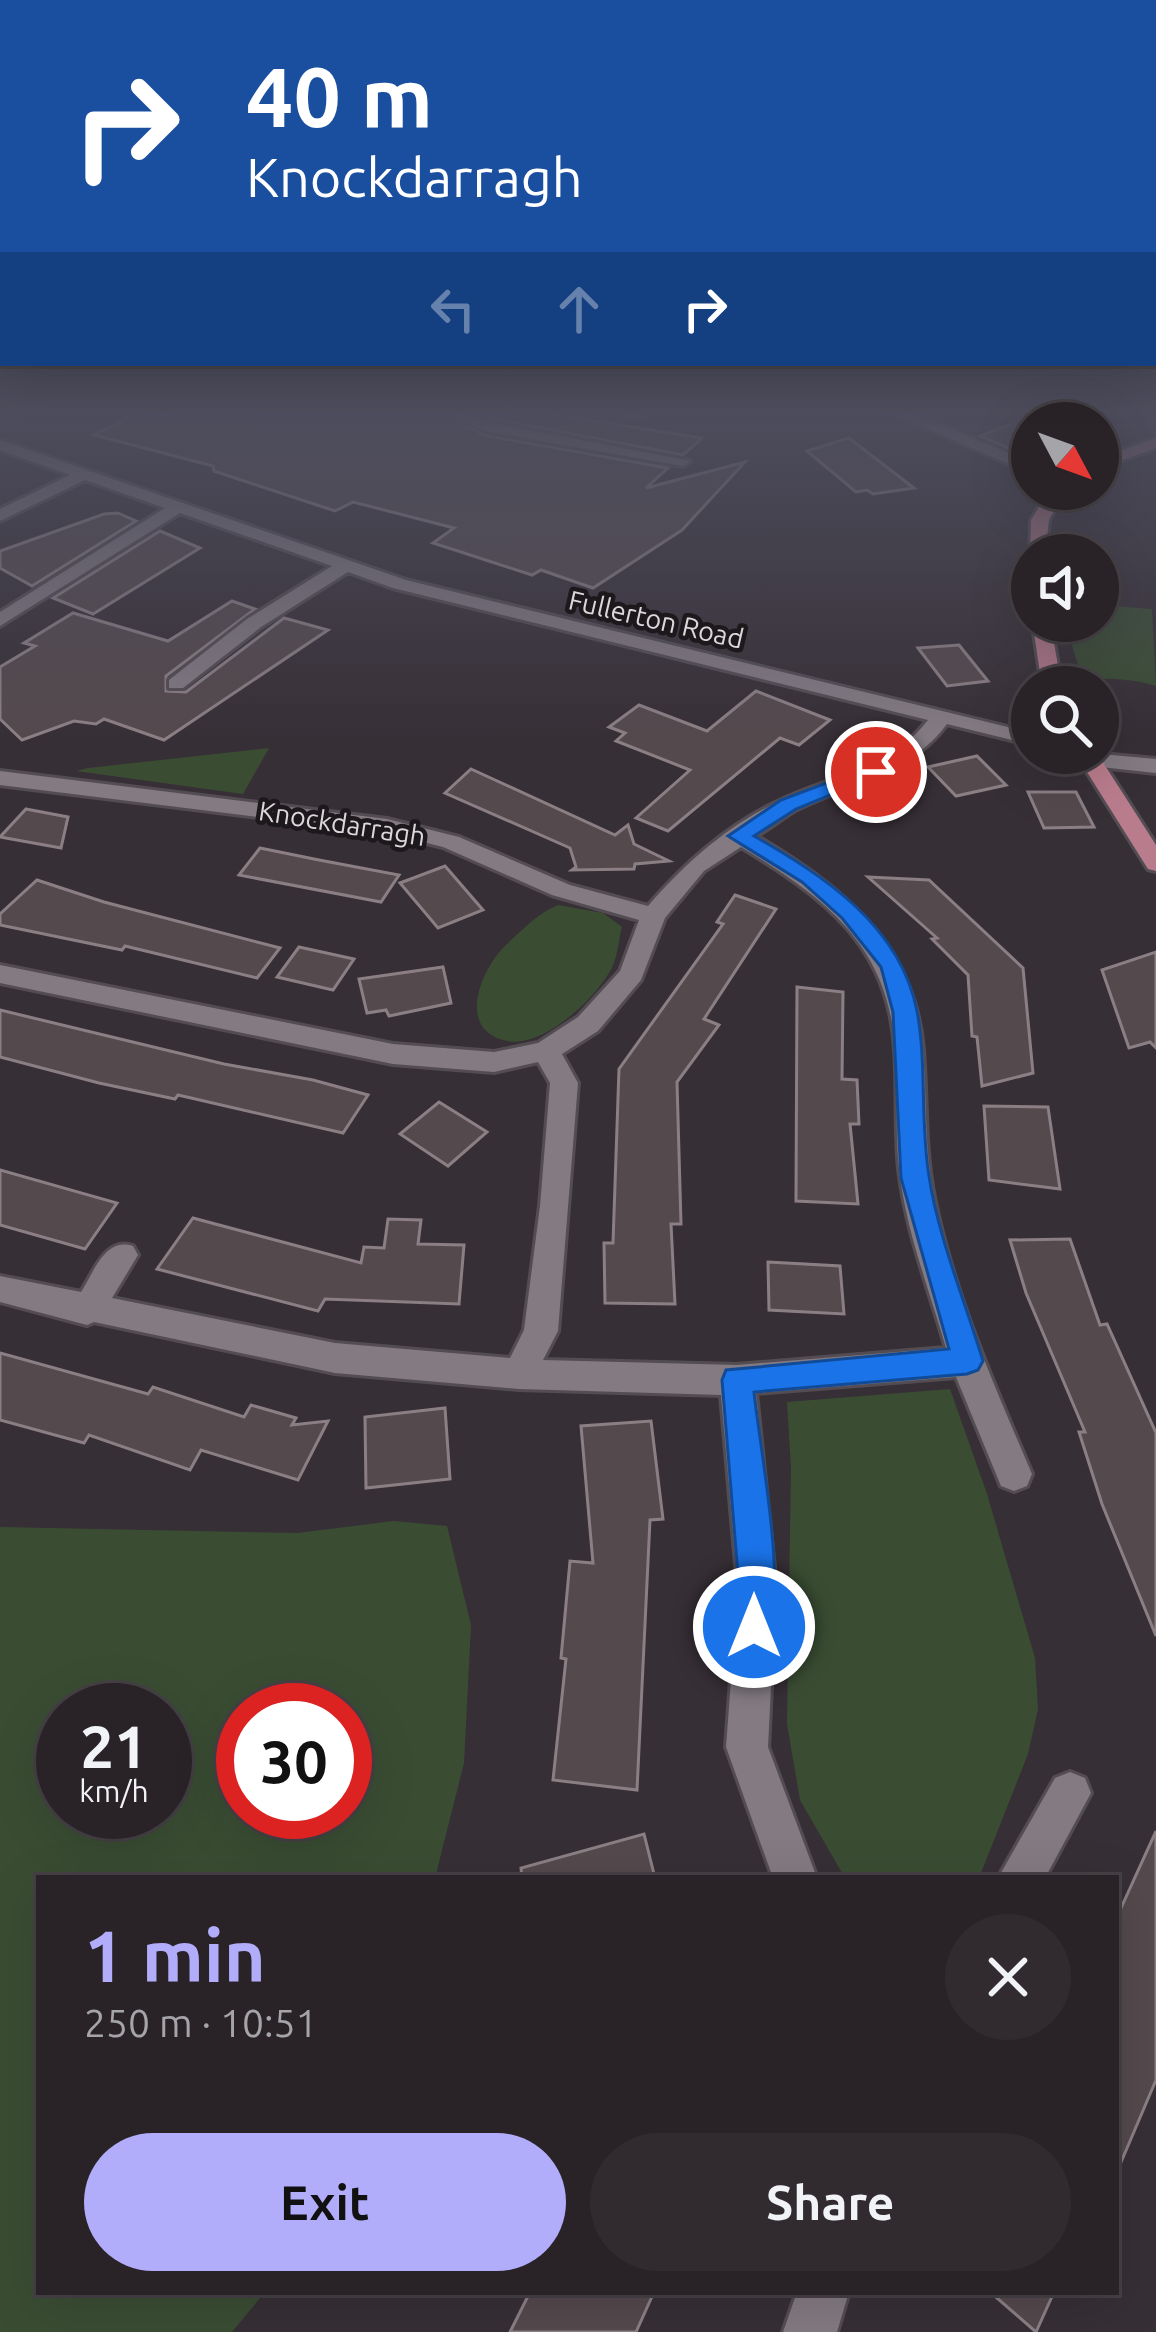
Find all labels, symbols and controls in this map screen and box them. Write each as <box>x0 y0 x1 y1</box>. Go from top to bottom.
icon: right <box>48 48 204 204</box>
text: 40 m <box>246 49 433 143</box>
text: Knockdarragh <box>246 147 583 207</box>
icon: left <box>420 276 486 342</box>
icon: ahead <box>546 276 612 342</box>
icon: right <box>672 276 738 342</box>
north arrow <box>1011 402 1119 510</box>
map controls <box>1011 402 1119 774</box>
button: sound <box>1011 534 1119 642</box>
street label: Fullerton Road <box>566 584 747 654</box>
button: search <box>1011 666 1119 774</box>
pin <box>825 721 927 823</box>
icon: arrive <box>843 739 909 805</box>
street label: Knockdarragh <box>257 795 428 851</box>
position arrow <box>691 1564 817 1690</box>
speed limit sign: 30 <box>216 1683 372 1839</box>
text: 21 <box>80 1712 148 1779</box>
text: km/h <box>79 1774 149 1808</box>
button: close <box>945 1914 1071 2040</box>
text: 1 min <box>84 1915 266 1996</box>
text: 250 m · 10:51 <box>84 2001 318 2044</box>
button: Exit <box>84 2133 566 2271</box>
button: Share <box>590 2133 1071 2271</box>

